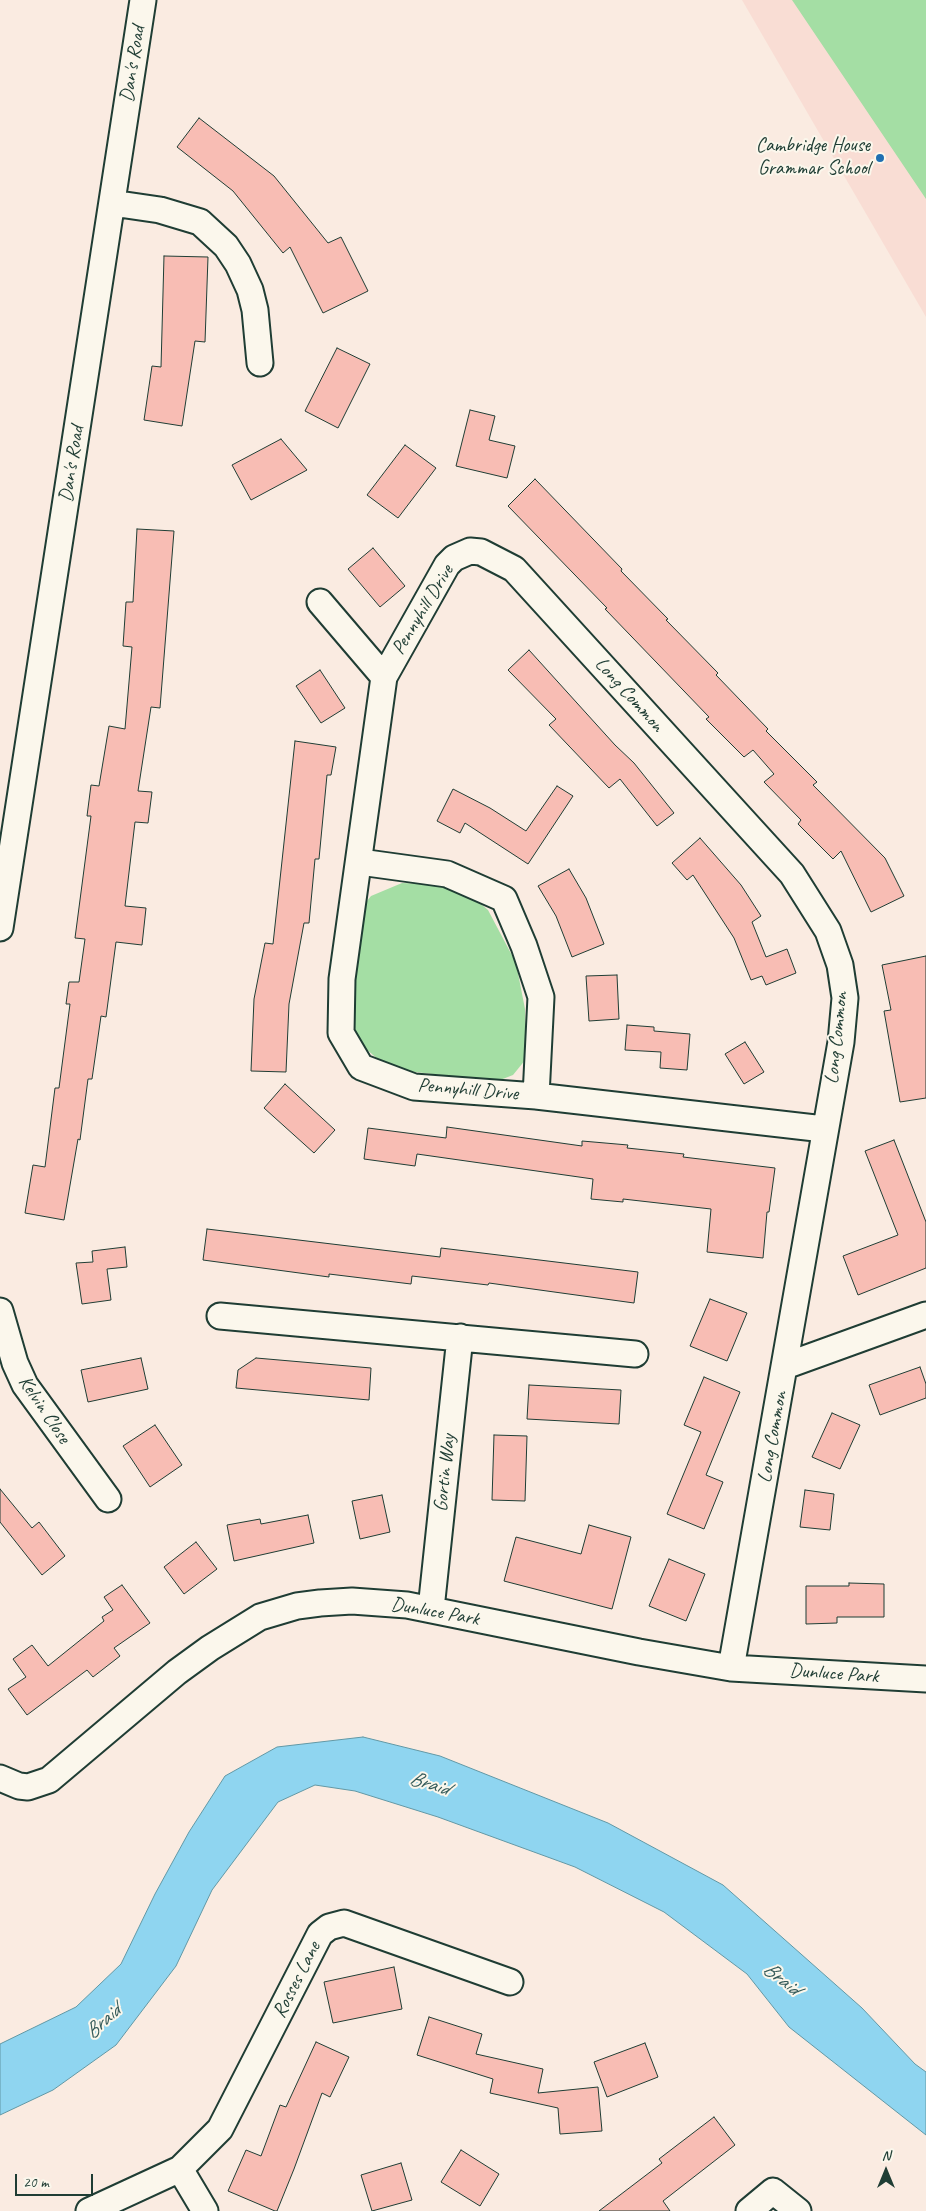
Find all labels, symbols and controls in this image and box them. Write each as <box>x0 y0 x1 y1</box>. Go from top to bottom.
street label: Dan's Road <box>115 24 151 104</box>
place label: Cambridge House Grammar School <box>756 134 870 181</box>
marker: Cambridge House Grammar School <box>874 152 886 164</box>
street label: Dan's Road <box>54 424 90 504</box>
street label: Pennyhill Drive <box>387 561 459 659</box>
street label: Long Common <box>589 653 669 737</box>
street label: Long Common <box>820 991 854 1085</box>
street label: Pennyhill Drive <box>417 1074 519 1106</box>
street label: Kelvin Close <box>13 1371 75 1449</box>
street label: Long Common <box>753 1389 793 1485</box>
street label: Gortin Way <box>429 1433 461 1513</box>
street label: Dunluce Park <box>389 1592 481 1632</box>
street label: Dunluce Park <box>789 1659 879 1689</box>
water label: Braid <box>406 1766 452 1802</box>
street label: Rosses Lane <box>268 1938 326 2022</box>
water label: Braid <box>758 1957 804 2001</box>
water label: Braid <box>80 1999 126 2045</box>
north arrow <box>861 2146 911 2196</box>
text: N <box>882 2147 890 2164</box>
scale bar <box>18 2164 95 2196</box>
text: 20 m <box>23 2173 49 2192</box>

